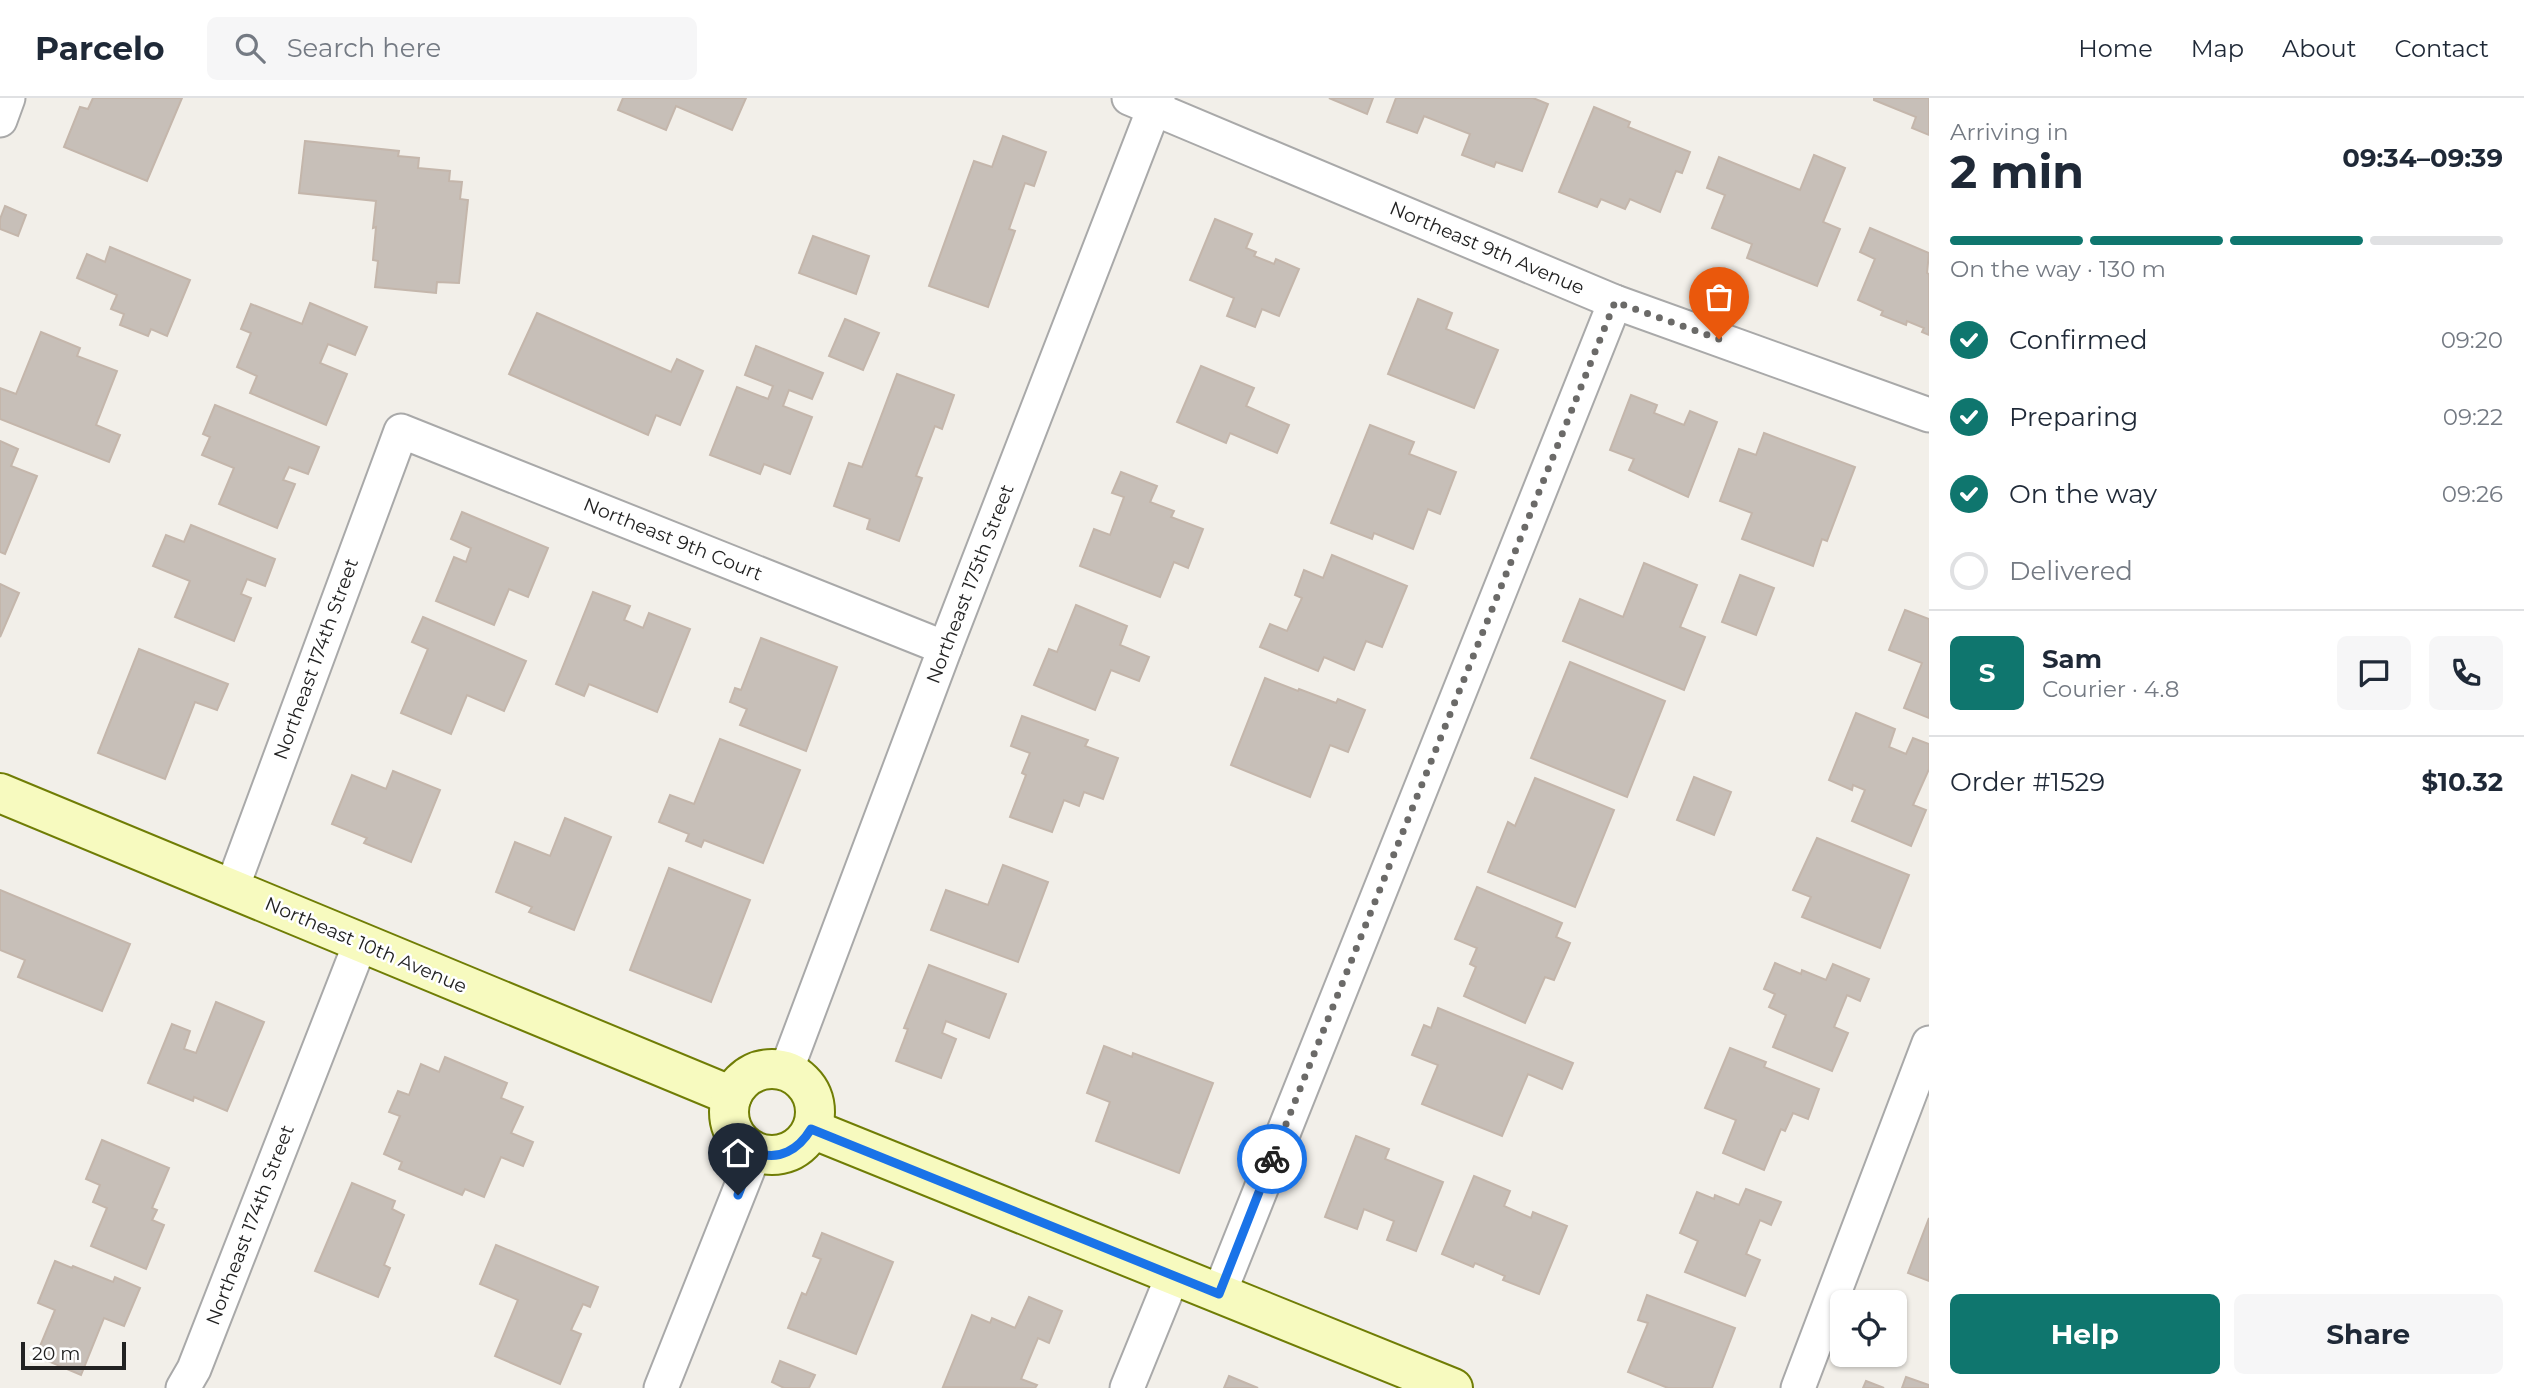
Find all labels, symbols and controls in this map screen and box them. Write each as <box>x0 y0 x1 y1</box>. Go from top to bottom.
search box <box>207 17 697 80</box>
text: Parcelo <box>35 28 165 68</box>
icon: search <box>231 29 269 67</box>
text: Search here <box>287 32 441 64</box>
text: Home <box>2078 34 2153 63</box>
text: Map <box>2191 34 2244 63</box>
text: About <box>2282 34 2356 63</box>
text: Contact <box>2394 34 2489 63</box>
text: Arriving in <box>1950 118 2069 146</box>
text: 09:34–09:39 <box>2342 142 2503 174</box>
text: 2 min <box>1950 143 2084 200</box>
street label: Northeast 9th Avenue <box>1386 197 1588 299</box>
text: On the way · 130 m <box>1950 255 2166 283</box>
pin <box>1689 267 1749 339</box>
icon: bag <box>1700 278 1738 316</box>
icon: check <box>1950 321 1988 359</box>
text: Confirmed <box>2009 324 2148 356</box>
text: 09:20 <box>2441 326 2503 354</box>
icon: check <box>1950 398 1988 436</box>
text: Preparing <box>2009 401 2138 433</box>
text: 09:22 <box>2443 403 2503 431</box>
icon: check <box>1950 475 1988 513</box>
text: On the way <box>2009 478 2157 510</box>
text: 09:26 <box>2442 480 2503 508</box>
street label: Northeast 175th Street <box>921 481 1019 687</box>
street label: Northeast 9th Court <box>580 493 766 586</box>
street label: Northeast 174th Street <box>269 555 363 763</box>
text: Delivered <box>2009 555 2133 587</box>
button: chat <box>2337 636 2411 710</box>
button: phone <box>2429 636 2503 710</box>
text: Sam <box>2042 643 2102 675</box>
text: S <box>1979 657 1995 689</box>
text: Courier · 4.8 <box>2042 675 2179 703</box>
text: Order #1529 <box>1950 766 2105 798</box>
text: $10.32 <box>2421 766 2503 798</box>
street label: Northeast 10th Avenue <box>262 892 470 998</box>
street label: Northeast 174th Street <box>201 1121 299 1328</box>
pin <box>708 1123 768 1195</box>
courier <box>1237 1124 1307 1194</box>
icon: home <box>719 1134 757 1172</box>
icon: bike <box>1253 1140 1291 1178</box>
map controls <box>1830 1290 1907 1367</box>
button: locate <box>1830 1290 1907 1367</box>
button: Help <box>1950 1294 2220 1374</box>
button: Share <box>2234 1294 2503 1374</box>
scale bar <box>21 1339 126 1371</box>
text: 20 m <box>32 1342 80 1365</box>

